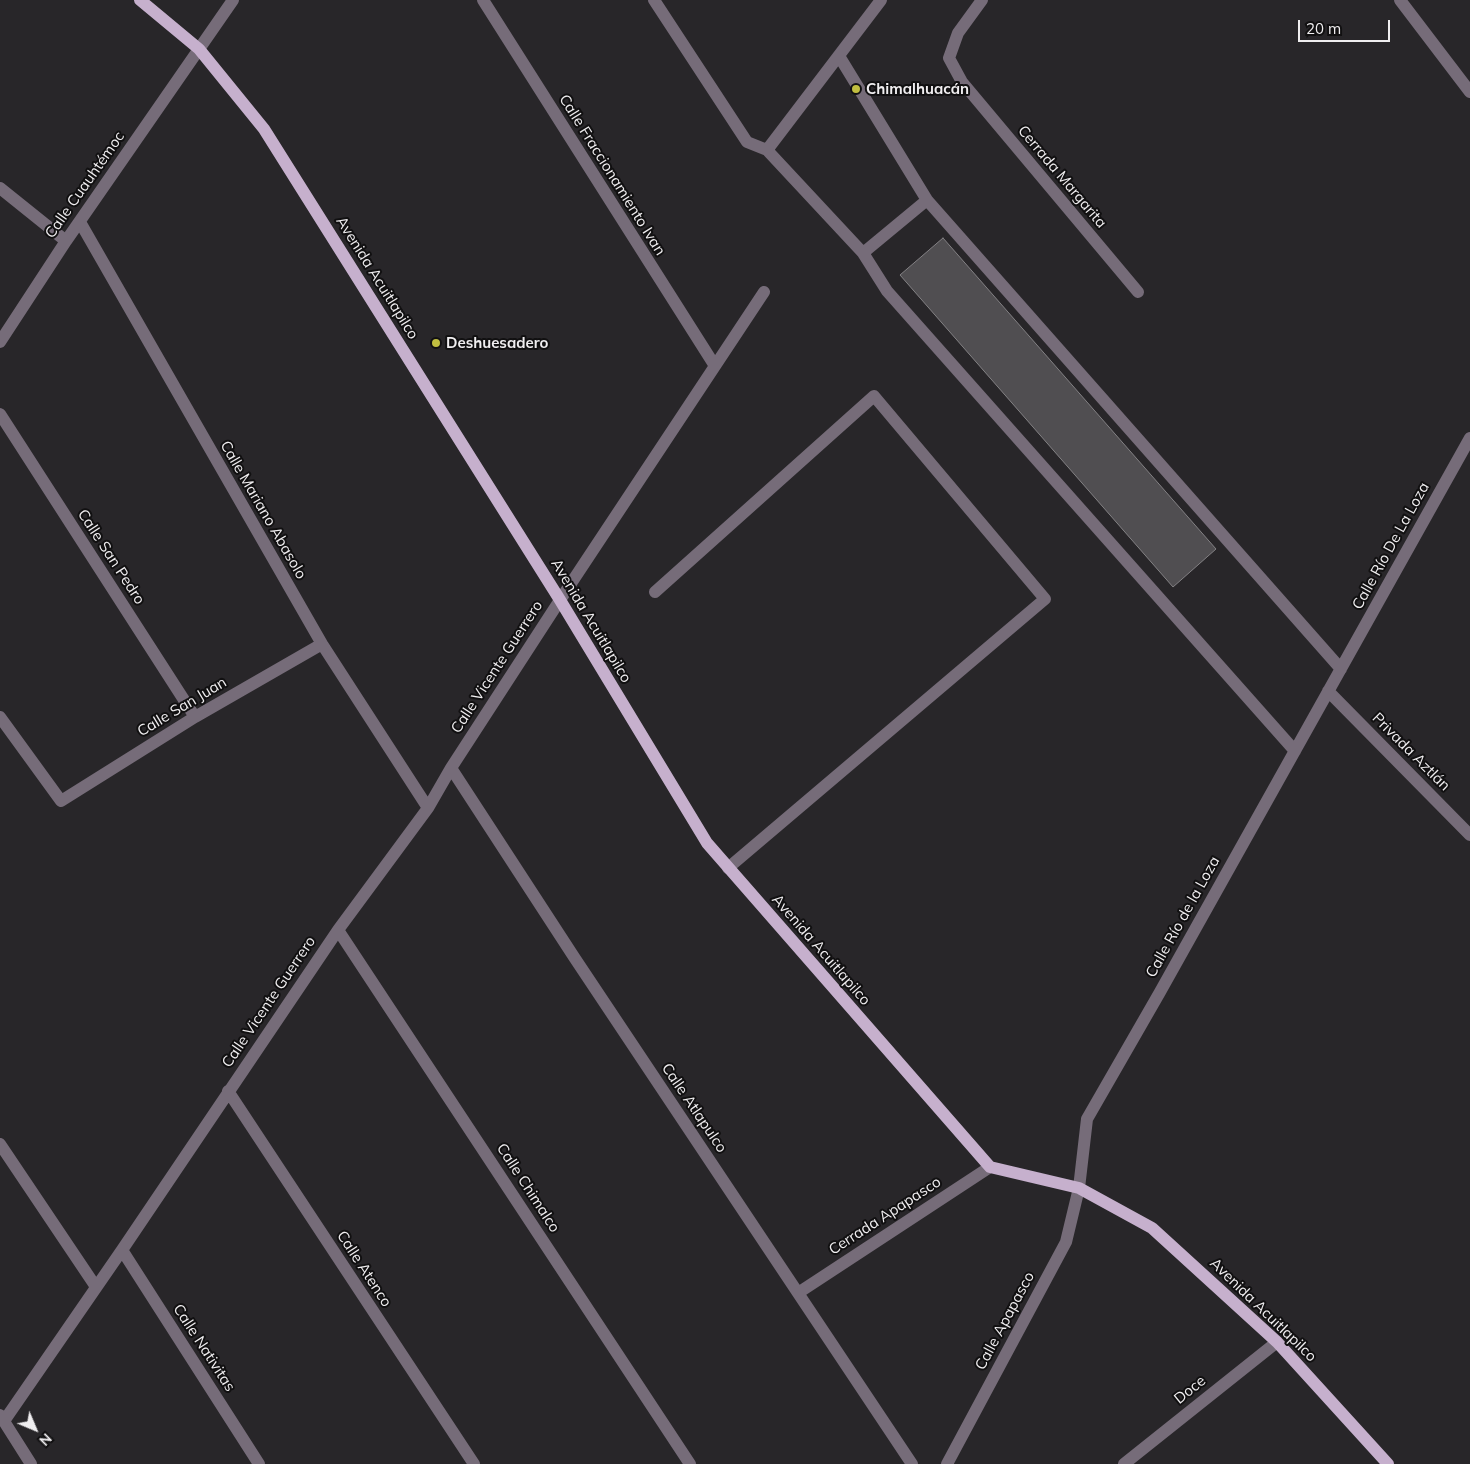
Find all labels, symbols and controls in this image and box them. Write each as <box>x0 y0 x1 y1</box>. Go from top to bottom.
scale bar <box>1300 10 1392 42</box>
text: 20 m <box>1306 19 1341 38</box>
place label: Chimalhuacán <box>866 80 969 98</box>
marker: Chimalhuacán <box>850 83 862 95</box>
street label: Calle Fraccionamiento Ivan <box>555 91 669 259</box>
street label: Cerrada Margarita <box>1014 122 1110 232</box>
street label: Calle Cuauhtémoc <box>42 128 128 242</box>
street label: Avenida Acuitlapilco <box>332 213 422 343</box>
place label: Deshuesadero <box>446 334 548 352</box>
marker: Deshuesadero <box>430 337 442 349</box>
street label: Calle Mariano Abasolo <box>216 438 310 582</box>
street label: Calle Río De La Loza <box>1349 479 1433 613</box>
street label: Calle San Pedro <box>74 506 148 608</box>
street label: Avenida Acuitlapilco <box>547 556 635 686</box>
street label: Calle Vicente Guerrero <box>447 597 547 737</box>
street label: Calle San Juan <box>134 673 230 741</box>
street label: Privada Aztlán <box>1368 709 1454 795</box>
street label: Calle Río de la Loza <box>1142 853 1224 981</box>
street label: Avenida Acuitlapilco <box>768 891 874 1009</box>
street label: Calle Vicente Guerrero <box>218 933 320 1071</box>
street label: Calle Atlapulco <box>657 1060 731 1156</box>
street label: Calle Chimalco <box>493 1140 563 1236</box>
street label: Cerrada Apapasco <box>826 1173 944 1259</box>
street label: Calle Atenco <box>333 1228 395 1310</box>
street label: Avenida Acuitlapilco <box>1206 1254 1320 1366</box>
street label: Calle Apapasco <box>972 1269 1038 1373</box>
street label: Calle Nativitas <box>169 1301 239 1395</box>
street label: Doce <box>1171 1372 1209 1408</box>
north arrow <box>10 1404 60 1454</box>
text: N <box>36 1429 56 1450</box>

